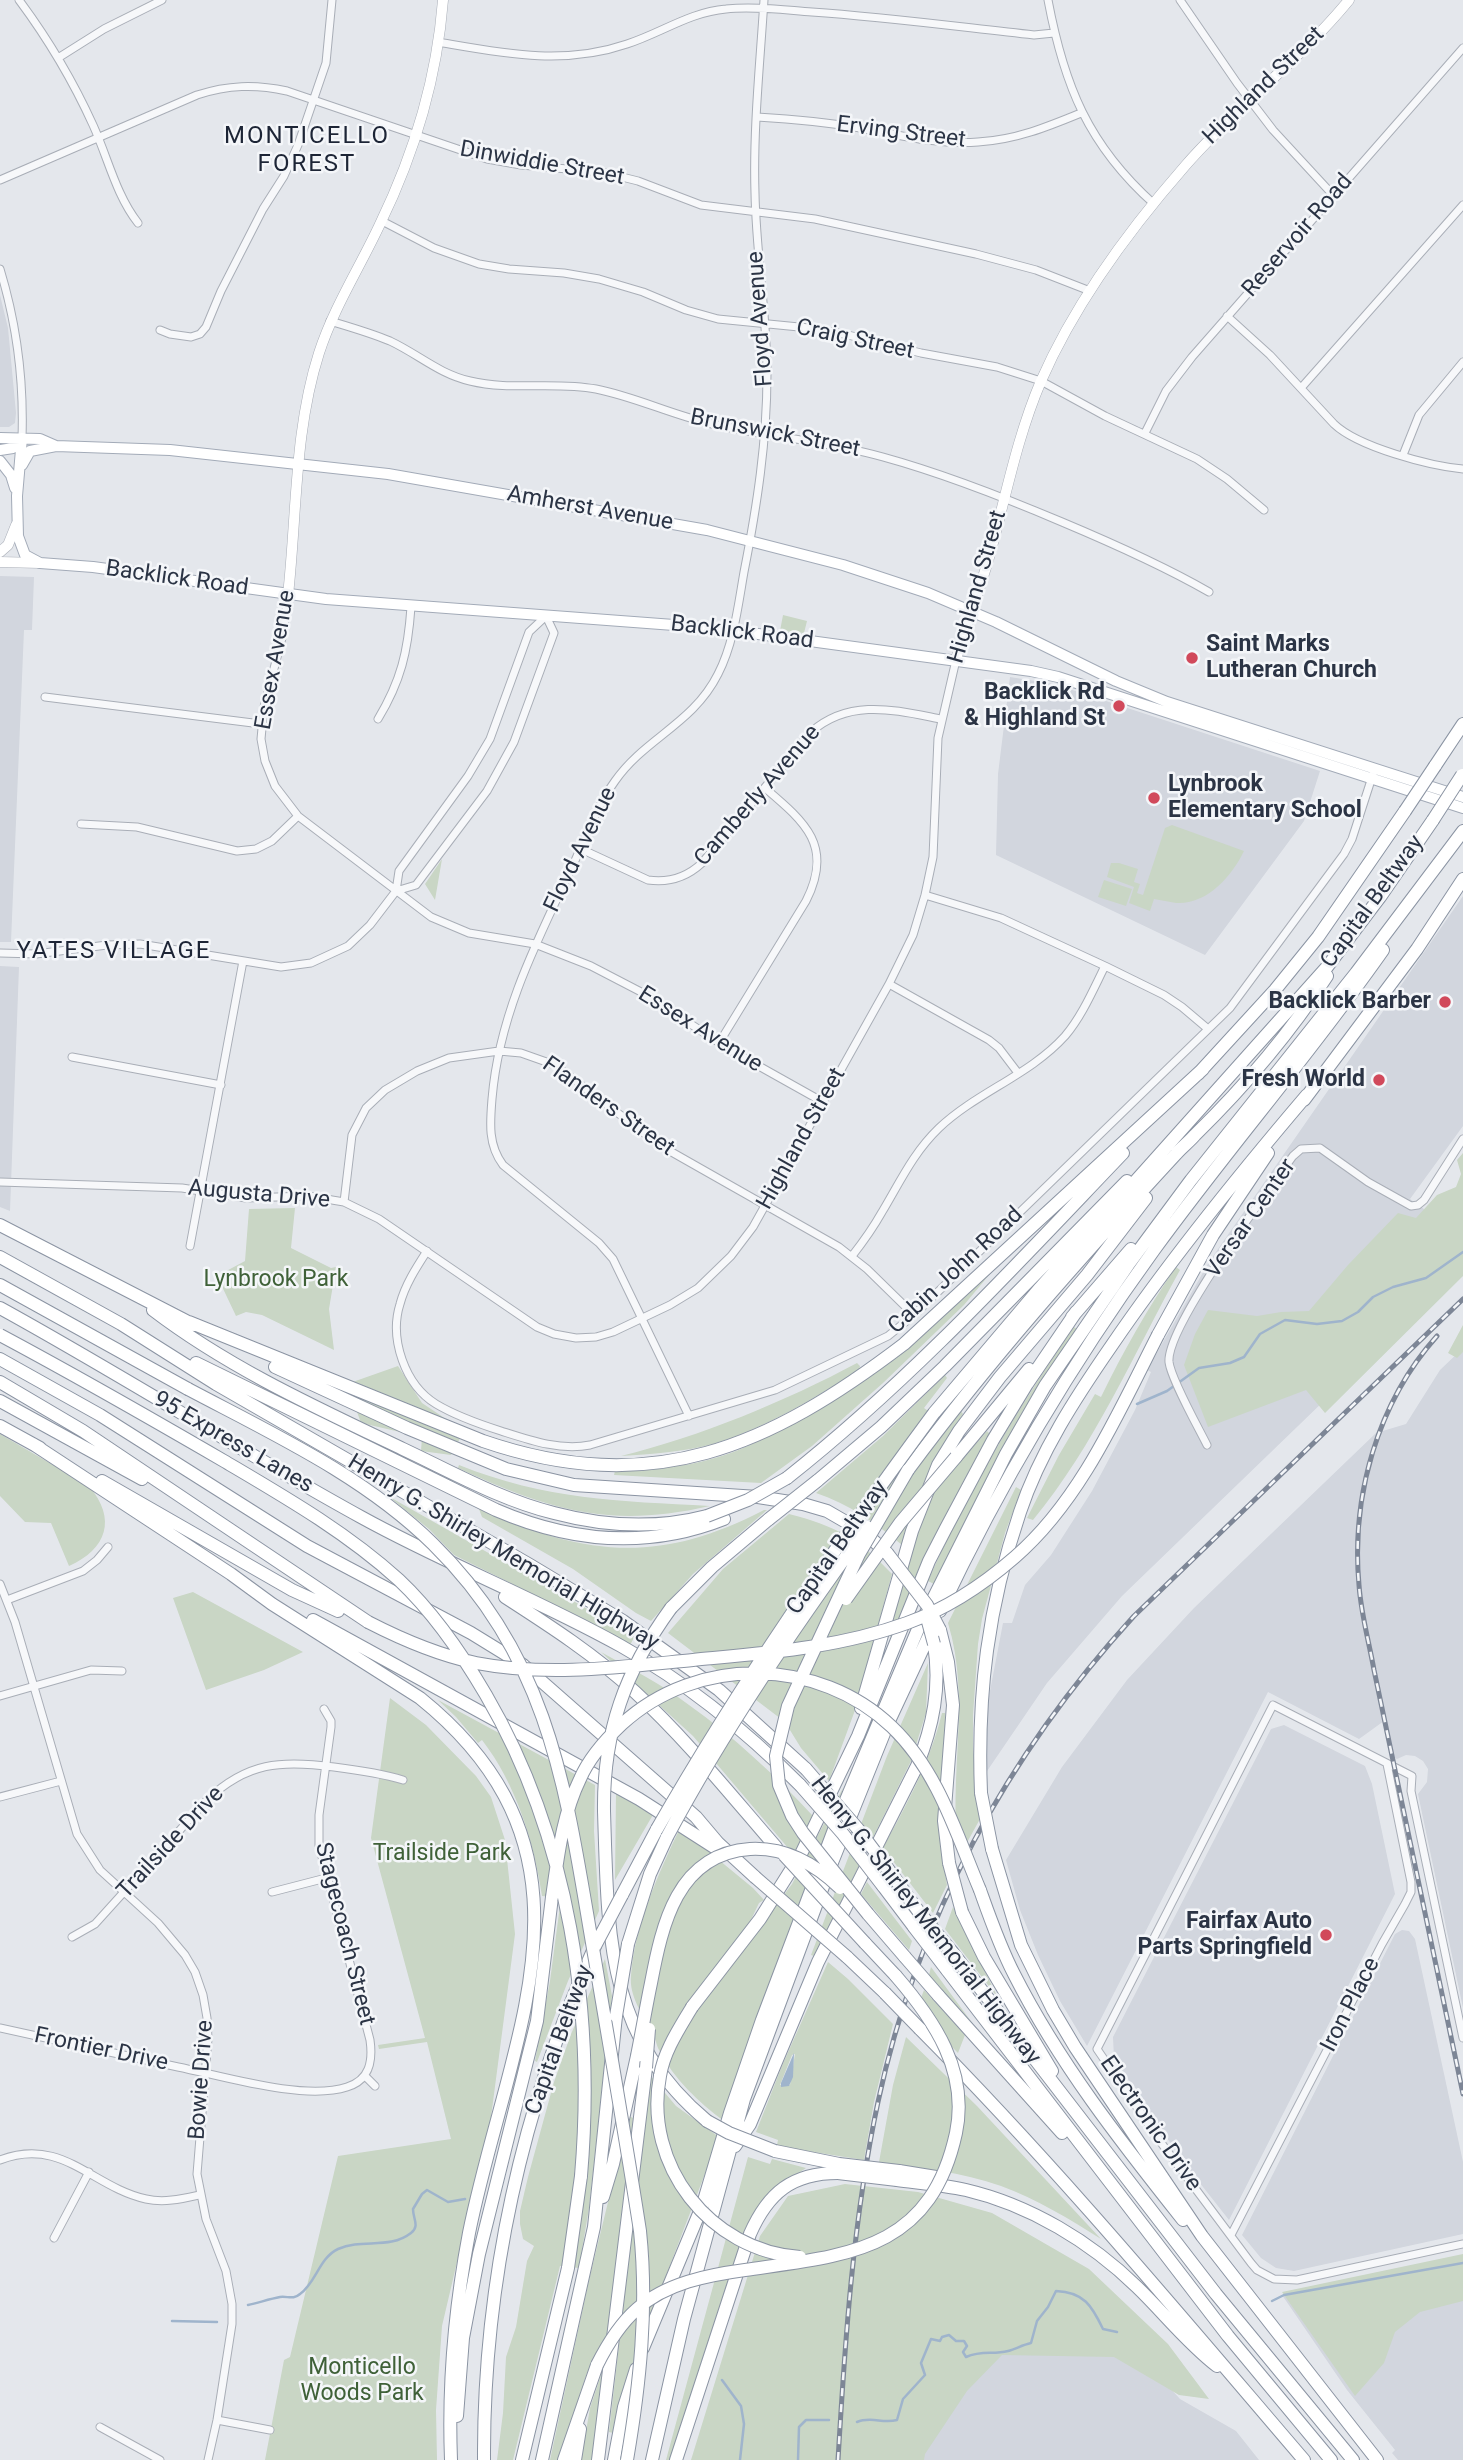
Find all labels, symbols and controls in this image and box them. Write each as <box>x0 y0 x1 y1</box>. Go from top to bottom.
street label: Highland Street <box>1198 21 1330 151</box>
street label: Erving Street <box>835 111 967 155</box>
district label: MONTICELLO FOREST <box>225 123 389 179</box>
street label: Dinwiddie Street <box>458 136 626 192</box>
street label: Reservoir Road <box>1237 169 1359 303</box>
street label: Floyd Avenue <box>742 250 780 388</box>
street label: Craig Street <box>794 314 916 366</box>
street label: Brunswick Street <box>688 404 862 464</box>
street label: Amherst Avenue <box>505 481 675 537</box>
street label: Highland Street <box>943 507 1013 667</box>
street label: Backlick Road <box>104 555 250 603</box>
street label: Essex Avenue <box>250 588 302 732</box>
street label: Backlick Road <box>669 611 815 655</box>
place label: Saint Marks Lutheran Church <box>1206 631 1377 685</box>
marker: Saint Marks Lutheran Church <box>1184 650 1200 666</box>
place label: Backlick Rd & Highland St <box>964 679 1105 733</box>
marker: Backlick Rd & Highland St <box>1111 698 1127 714</box>
street label: Camberly Avenue <box>689 720 827 872</box>
place label: Lynbrook Elementary School <box>1168 771 1362 825</box>
street label: Floyd Avenue <box>539 783 623 917</box>
marker: Lynbrook Elementary School <box>1146 790 1162 806</box>
street label: Capital Beltway <box>1316 830 1430 974</box>
district label: YATES VILLAGE <box>18 938 210 966</box>
street label: Essex Avenue <box>633 981 767 1079</box>
place label: Backlick Barber <box>1268 988 1431 1016</box>
marker: Backlick Barber <box>1437 994 1453 1010</box>
street label: Flanders Street <box>537 1051 679 1163</box>
street label: Highland Street <box>752 1063 852 1215</box>
place label: Fresh World <box>1241 1066 1365 1094</box>
marker: Fresh World <box>1371 1072 1387 1088</box>
street label: Versar Center <box>1200 1154 1302 1284</box>
street label: Augusta Drive <box>187 1175 331 1215</box>
street label: Cabin John Road <box>883 1202 1029 1340</box>
park label: Lynbrook Park <box>204 1266 348 1294</box>
street label: 95 Express Lanes <box>148 1386 318 1500</box>
street label: Henry G. Shirley Memorial Highway <box>342 1449 664 1657</box>
street label: Capital Beltway <box>782 1476 894 1620</box>
street label: Henry G. Shirley Memorial Highway <box>804 1771 1046 2071</box>
street label: Trailside Drive <box>112 1781 230 1905</box>
street label: Stagecoach Street <box>308 1840 380 2028</box>
park label: Trailside Park <box>373 1840 511 1868</box>
place label: Fairfax Auto Parts Springfield <box>1138 1908 1312 1962</box>
marker: Fairfax Auto Parts Springfield <box>1318 1927 1334 1943</box>
street label: Iron Place <box>1316 1953 1386 2057</box>
street label: Capital Beltway <box>520 1961 600 2119</box>
street label: Bowie Drive <box>184 2019 220 2141</box>
street label: Frontier Drive <box>31 2022 171 2078</box>
street label: Electronic Drive <box>1093 2051 1207 2197</box>
park label: Monticello Woods Park <box>300 2354 424 2408</box>

